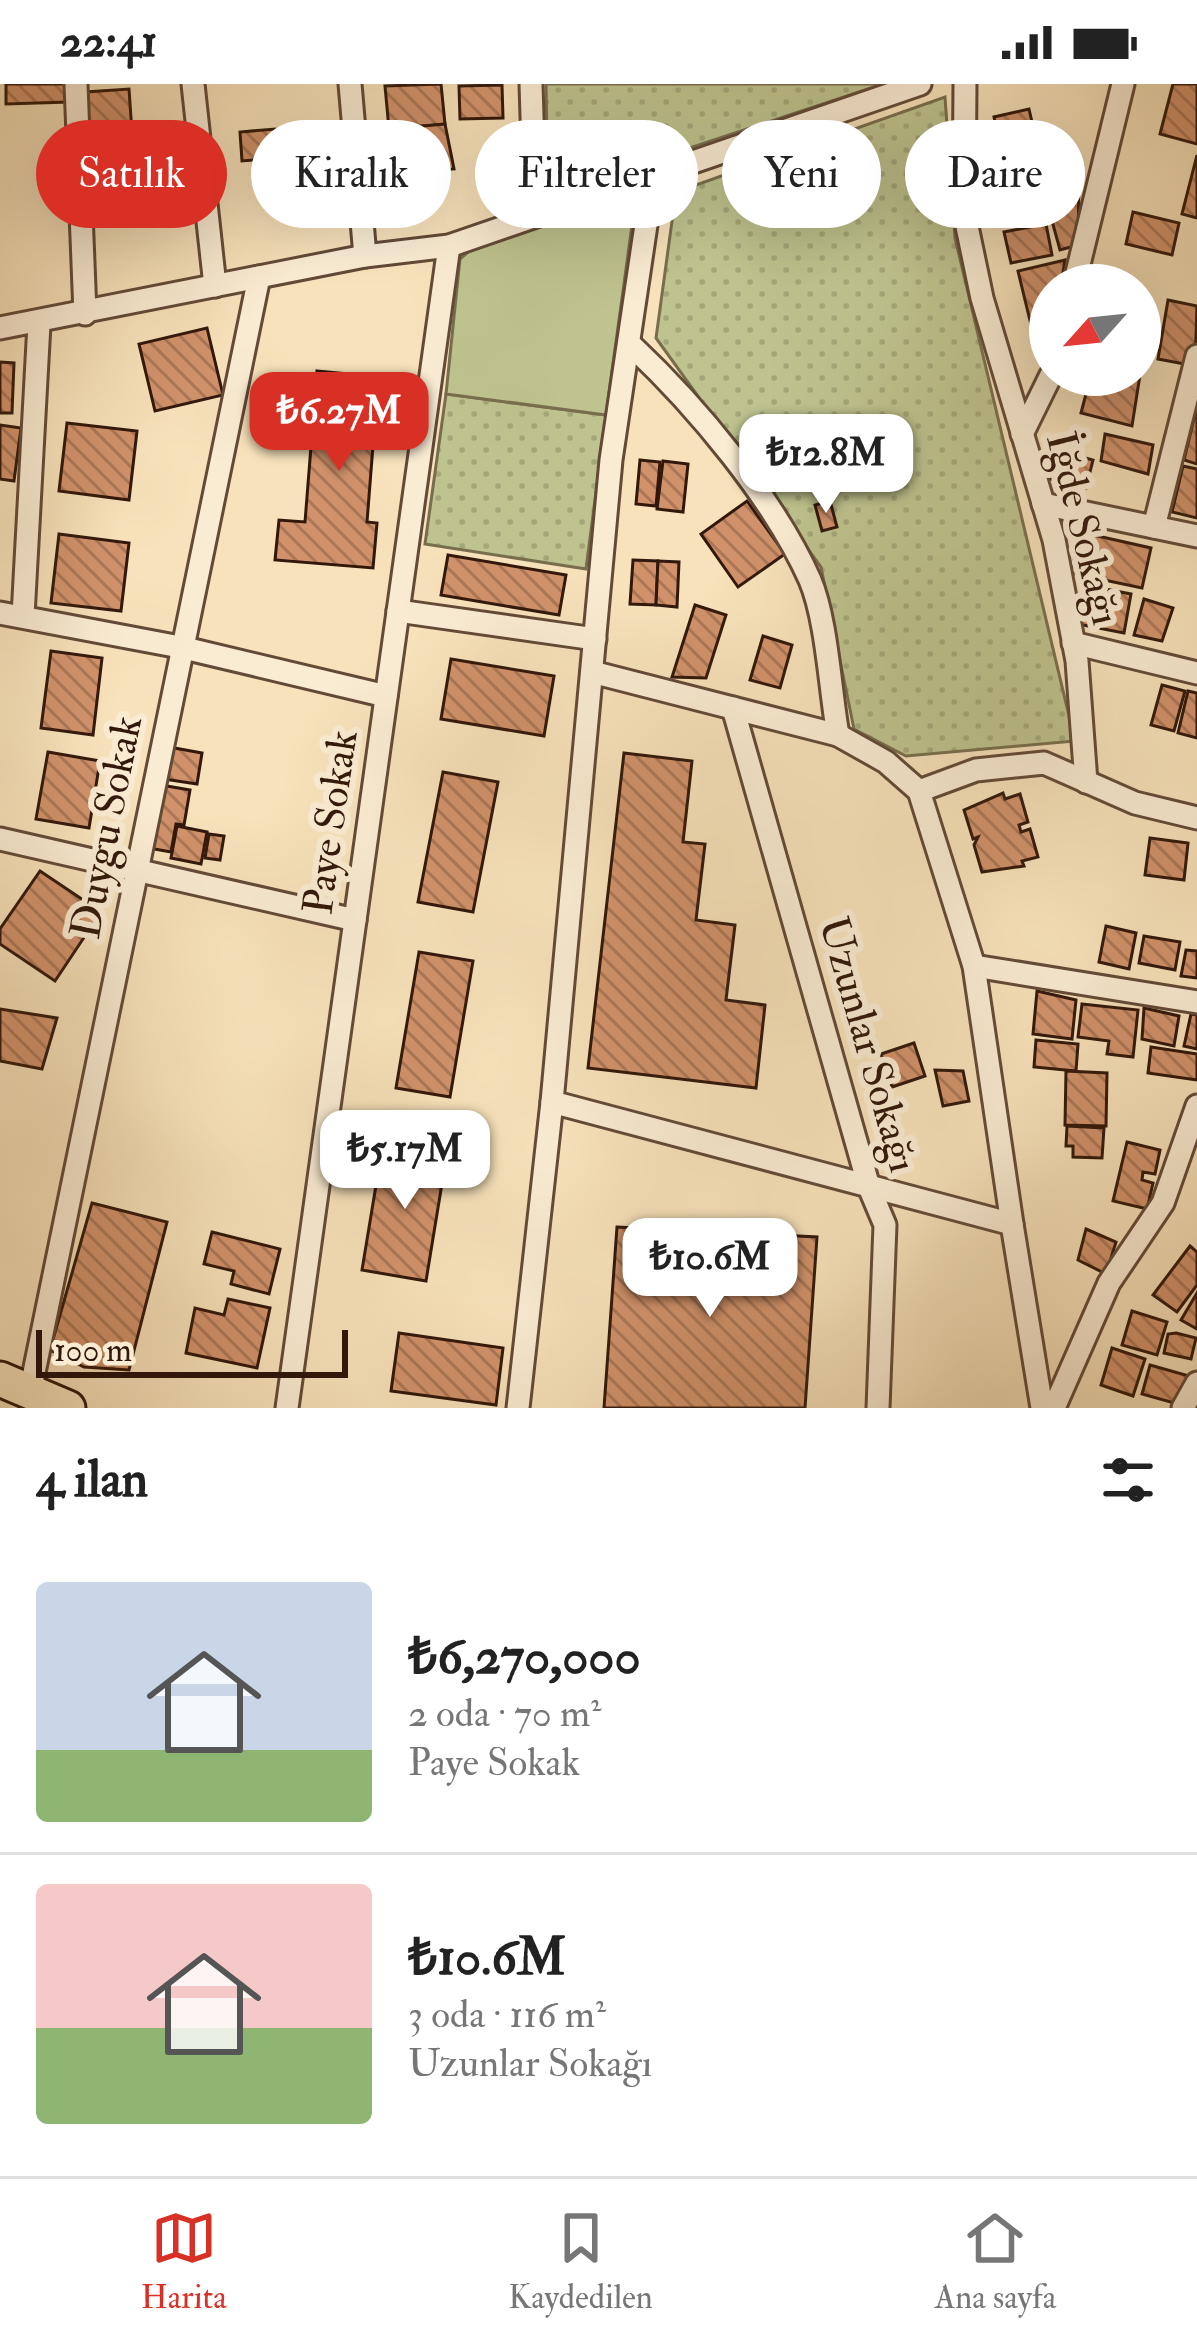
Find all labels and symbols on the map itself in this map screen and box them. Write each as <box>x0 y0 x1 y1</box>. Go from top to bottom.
north arrow <box>1029 264 1161 396</box>
pin: ₺6.27M <box>241 372 437 474</box>
pin: ₺12.8M <box>728 414 924 516</box>
street label: İğde Sokağı <box>1034 426 1133 630</box>
street label: Duygu Sokak <box>60 711 154 943</box>
street label: Paye Sokak <box>292 727 370 918</box>
street label: Uzunlar Sokağı <box>807 911 929 1178</box>
pin: ₺5.17M <box>307 1110 503 1212</box>
pin: ₺10.6M <box>612 1218 808 1320</box>
scale bar <box>36 1324 348 1377</box>

